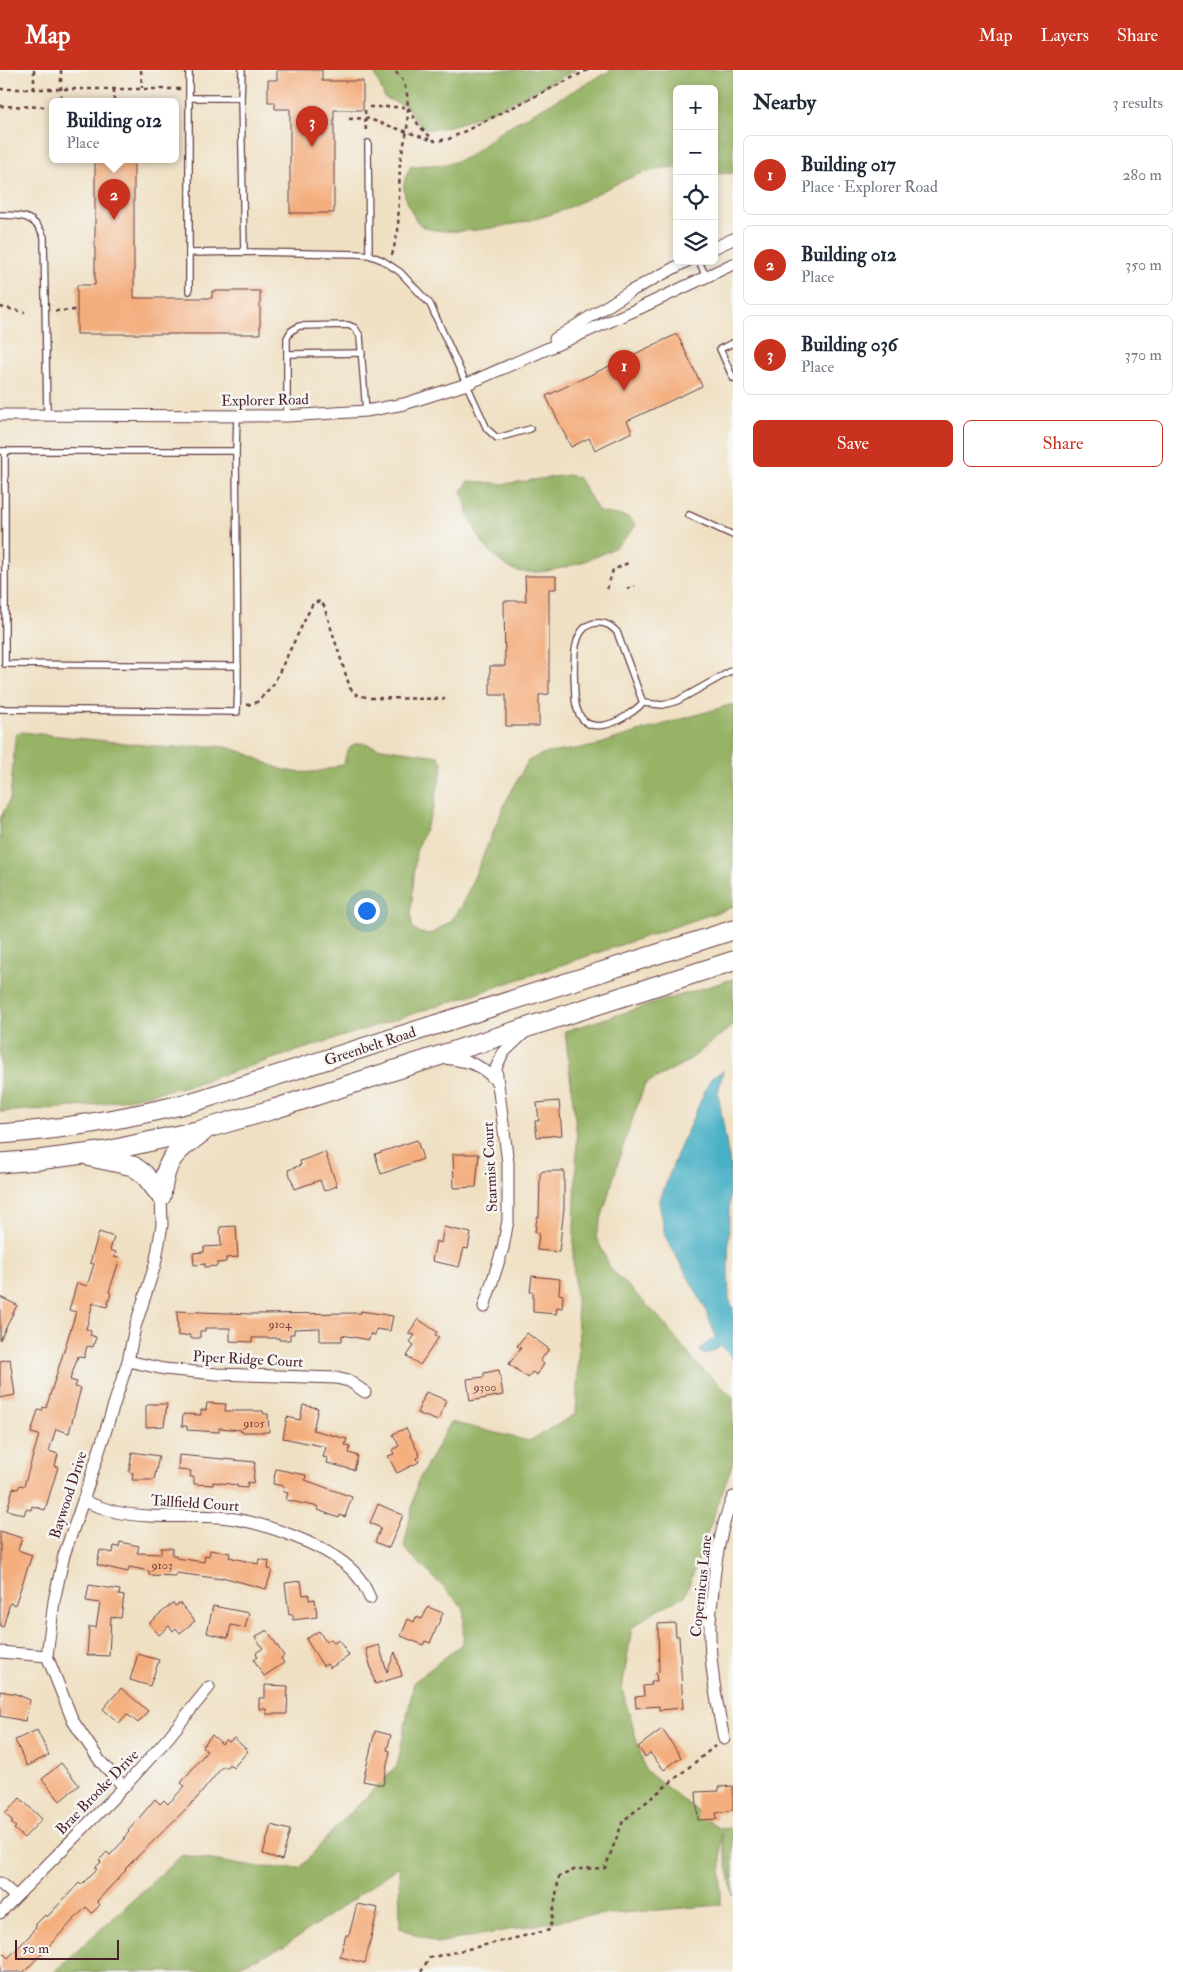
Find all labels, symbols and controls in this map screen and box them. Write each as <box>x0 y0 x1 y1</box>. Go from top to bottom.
text: Map <box>25 20 70 51</box>
text: Map <box>979 24 1013 47</box>
text: Layers <box>1041 24 1089 47</box>
text: Share <box>1117 24 1158 47</box>
map controls <box>673 85 718 265</box>
button: + <box>673 85 718 130</box>
text: Nearby <box>753 89 816 116</box>
text: 3 results <box>1112 93 1163 113</box>
popup <box>49 98 179 163</box>
pin: 3 <box>296 106 328 147</box>
text: Building 012 <box>66 109 162 133</box>
button: − <box>673 130 718 175</box>
text: Place <box>66 133 99 153</box>
text: Building 017 <box>801 153 896 177</box>
text: 1 <box>767 165 773 185</box>
text: 280 m <box>1122 165 1162 185</box>
button: locate <box>673 175 718 220</box>
text: Place · Explorer Road <box>801 177 938 197</box>
pin: 2 <box>98 179 130 220</box>
button: layers <box>673 220 718 265</box>
text: Building 012 <box>801 243 897 267</box>
text: 2 <box>766 255 774 275</box>
text: 350 m <box>1125 255 1162 275</box>
text: Place <box>801 267 834 287</box>
text: Building 036 <box>801 333 897 357</box>
text: 3 <box>767 345 773 365</box>
text: 370 m <box>1125 345 1162 365</box>
pin: 1 <box>608 350 640 391</box>
text: Place <box>801 357 834 377</box>
street label: Explorer Road <box>221 390 310 412</box>
button: Save <box>753 420 953 467</box>
button: Share <box>963 420 1163 467</box>
your location <box>354 898 380 924</box>
street label: Greenbelt Road <box>322 1023 419 1070</box>
street label: Starmist Court <box>479 1121 502 1213</box>
house number: 9104 <box>268 1317 292 1332</box>
street label: Piper Ridge Court <box>192 1347 304 1373</box>
house number: 9300 <box>472 1380 497 1395</box>
house number: 9105 <box>242 1416 266 1431</box>
street label: Baywood Drive <box>45 1449 92 1541</box>
street label: Tallfield Court <box>150 1491 240 1516</box>
street label: Copernicus Lane <box>687 1534 717 1638</box>
house number: 9103 <box>150 1558 173 1573</box>
street label: Brae Brooke Drive <box>52 1746 143 1839</box>
scale bar <box>15 1937 119 1960</box>
text: 50 m <box>22 1940 49 1957</box>

